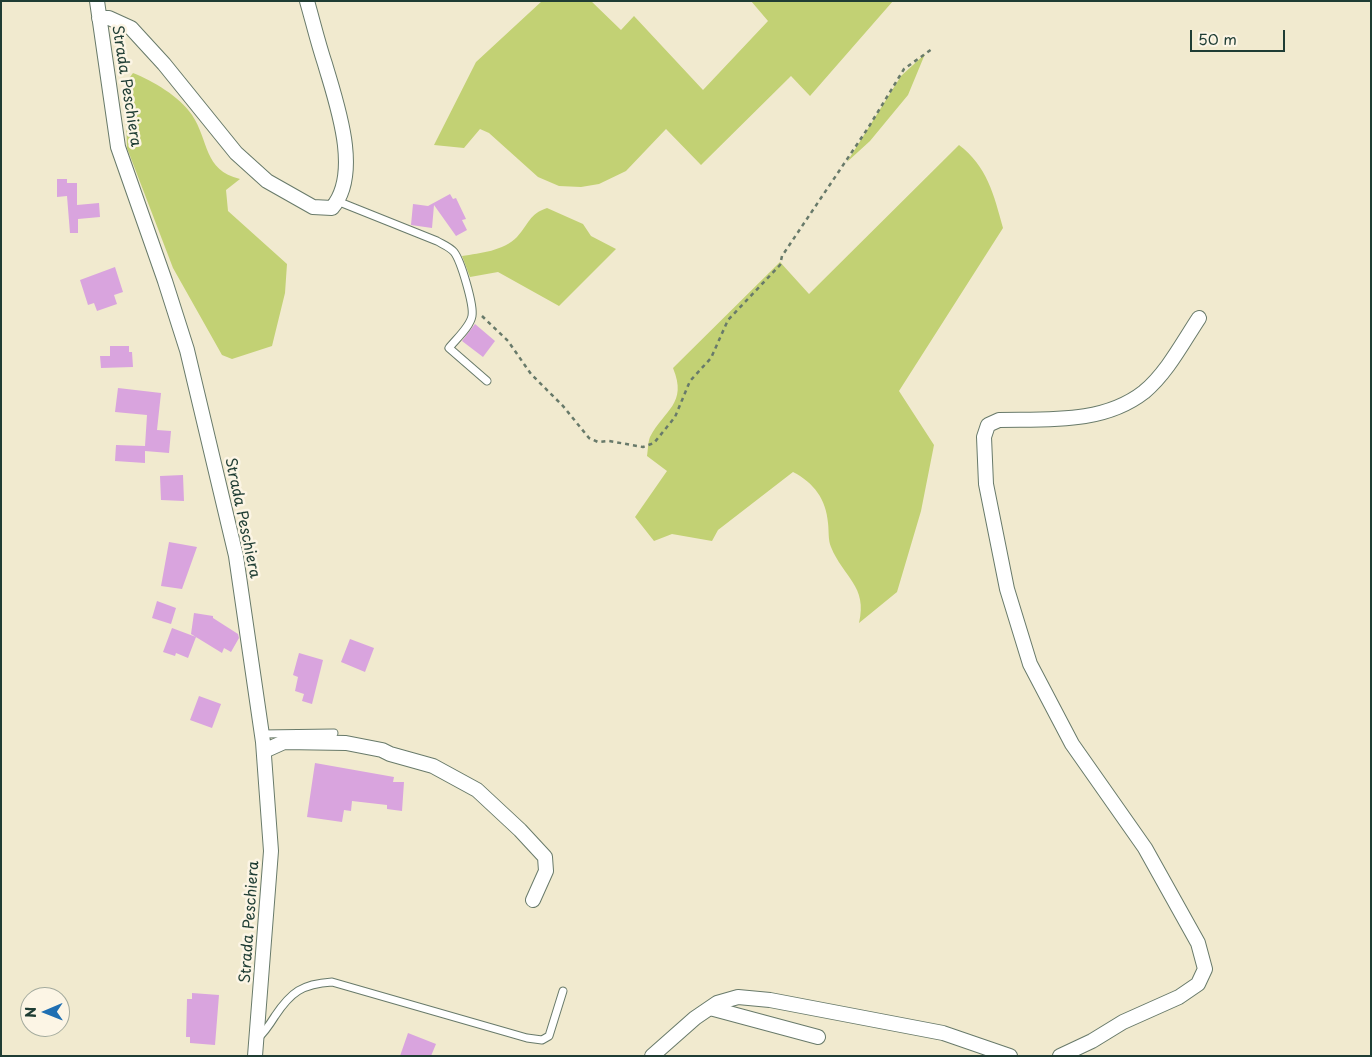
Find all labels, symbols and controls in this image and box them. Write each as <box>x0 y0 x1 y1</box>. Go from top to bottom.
scale bar <box>1192 20 1287 52</box>
street label: Strada Peschiera <box>107 24 145 148</box>
text: 50 m <box>1198 27 1237 50</box>
street label: Strada Peschiera <box>220 456 264 580</box>
street label: Strada Peschiera <box>237 860 263 984</box>
north arrow <box>20 987 70 1037</box>
text: N <box>20 1007 41 1018</box>

